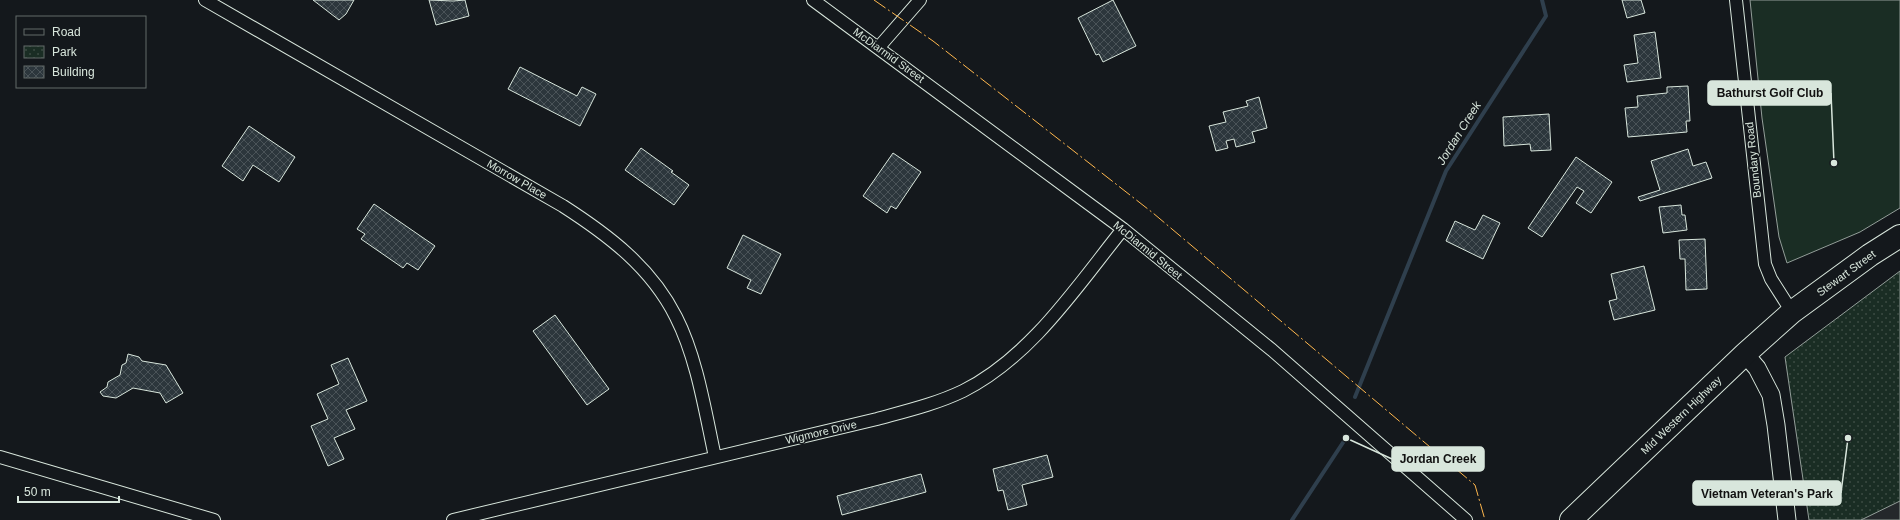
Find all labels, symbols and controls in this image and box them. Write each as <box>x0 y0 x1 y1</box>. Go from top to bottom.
legend <box>16 16 146 88</box>
text: Road <box>52 25 81 39</box>
street label: McDiarmid Street <box>851 25 927 85</box>
text: Park <box>52 45 78 59</box>
text: Building <box>52 65 95 79</box>
callout: Bathurst Golf Club <box>1708 81 1831 105</box>
text: Bathurst Golf Club <box>1717 86 1823 100</box>
water label: Jordan Creek <box>1433 98 1485 168</box>
street label: Boundary Road <box>1743 121 1763 199</box>
street label: Morrow Place <box>485 157 549 201</box>
street label: McDiarmid Street <box>1111 219 1185 281</box>
street label: Stewart Street <box>1814 248 1878 298</box>
street label: Mid Western Highway <box>1638 373 1724 456</box>
street label: Wigmore Drive <box>784 418 858 446</box>
callout: Jordan Creek <box>1392 447 1484 471</box>
text: Jordan Creek <box>1400 452 1477 466</box>
scale bar <box>18 478 119 504</box>
callout: Vietnam Veteran's Park <box>1693 481 1841 505</box>
text: 50 m <box>24 485 51 499</box>
text: Vietnam Veteran's Park <box>1701 487 1833 501</box>

